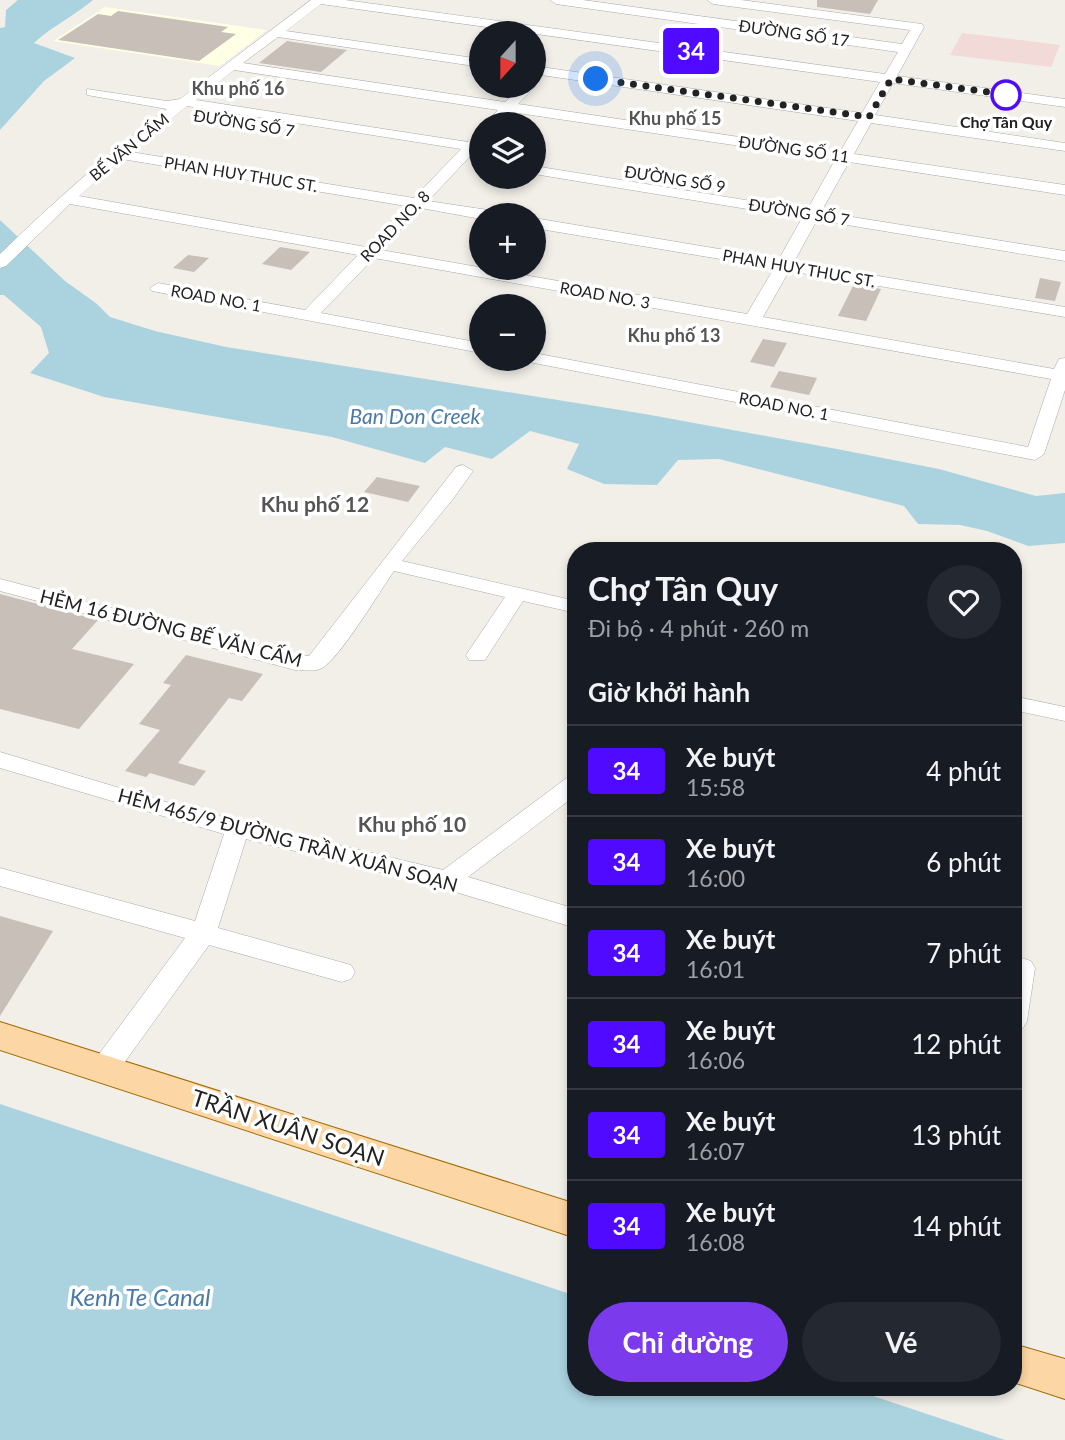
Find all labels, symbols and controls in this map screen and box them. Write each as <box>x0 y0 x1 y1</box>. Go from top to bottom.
street label: ĐƯỜNG SỐ 17 <box>738 15 850 50</box>
north arrow <box>469 21 546 98</box>
map controls <box>469 21 546 371</box>
line badge: 34 <box>660 28 722 74</box>
text: 34 <box>677 36 705 65</box>
your location <box>578 61 613 96</box>
district label: Khu phố 16 <box>192 77 284 99</box>
marker: Chợ Tân Quy <box>991 80 1021 110</box>
street label: ĐƯỜNG SỐ 7 <box>192 105 296 140</box>
district label: Khu phố 15 <box>629 107 721 129</box>
street label: BẾ VĂN CẤM <box>85 109 172 184</box>
button: layers <box>469 112 546 189</box>
place label: Chợ Tân Quy <box>960 112 1053 131</box>
street label: ĐƯỜNG SỐ 11 <box>738 131 850 166</box>
street label: PHAN HUY THUC ST. <box>163 152 319 195</box>
street label: ĐƯỜNG SỐ 9 <box>623 161 727 196</box>
street label: ROAD NO. 8 <box>356 186 433 265</box>
street label: ĐƯỜNG SỐ 7 <box>747 194 851 229</box>
button: + <box>469 203 546 280</box>
street label: PHAN HUY THUC ST. <box>721 245 877 290</box>
street label: ROAD NO. 3 <box>558 277 652 312</box>
street label: ROAD NO. 1 <box>169 280 263 315</box>
button: − <box>469 294 546 371</box>
district label: Khu phố 13 <box>628 324 720 346</box>
street label: ROAD NO. 1 <box>737 387 831 424</box>
water label: Ban Don Creek <box>350 403 481 428</box>
district label: Khu phố 12 <box>261 491 369 516</box>
button: heart <box>927 565 1001 639</box>
text: Chợ Tân Quy <box>588 568 778 608</box>
street label: HẺM 16 ĐƯỜNG BẾ VĂN CẤM <box>38 584 305 671</box>
text: Đi bộ · 4 phút · 260 m <box>588 614 809 642</box>
text: Giờ khởi hành <box>588 676 750 708</box>
text: Xe buýt <box>686 741 775 773</box>
text: 4 phút <box>926 755 1001 787</box>
text: 34 <box>613 756 640 785</box>
text: 15:58 <box>686 773 745 801</box>
street label: HẺM 465/9 ĐƯỜNG TRẦN XUÂN SOẠN <box>116 783 461 896</box>
district label: Khu phố 10 <box>358 811 466 836</box>
text: Xe buýt <box>686 832 775 864</box>
text: 6 phút <box>926 846 1001 878</box>
text: 34 <box>613 847 640 876</box>
text: 16:00 <box>686 864 745 892</box>
text: Xe buýt <box>686 923 775 955</box>
text: 7 phút <box>926 937 1001 969</box>
text: 34 <box>613 938 640 967</box>
text: 16:01 <box>686 955 745 983</box>
text: Xe buýt <box>686 1014 775 1046</box>
text: 12 phút <box>911 1028 1001 1060</box>
text: 34 <box>613 1029 640 1058</box>
text: 16:06 <box>686 1046 745 1074</box>
street label: TRẦN XUÂN SOẠN <box>188 1083 388 1171</box>
text: Xe buýt <box>686 1105 775 1137</box>
text: 13 phút <box>911 1119 1001 1151</box>
text: 34 <box>613 1120 640 1149</box>
text: 16:07 <box>686 1137 745 1165</box>
text: Xe buýt <box>686 1196 775 1228</box>
text: 14 phút <box>911 1210 1001 1242</box>
text: 34 <box>613 1211 640 1240</box>
text: 16:08 <box>686 1228 745 1256</box>
water label: Kenh Te Canal <box>70 1282 211 1311</box>
button: Chỉ đường <box>588 1302 788 1382</box>
button: Vé <box>802 1302 1001 1382</box>

